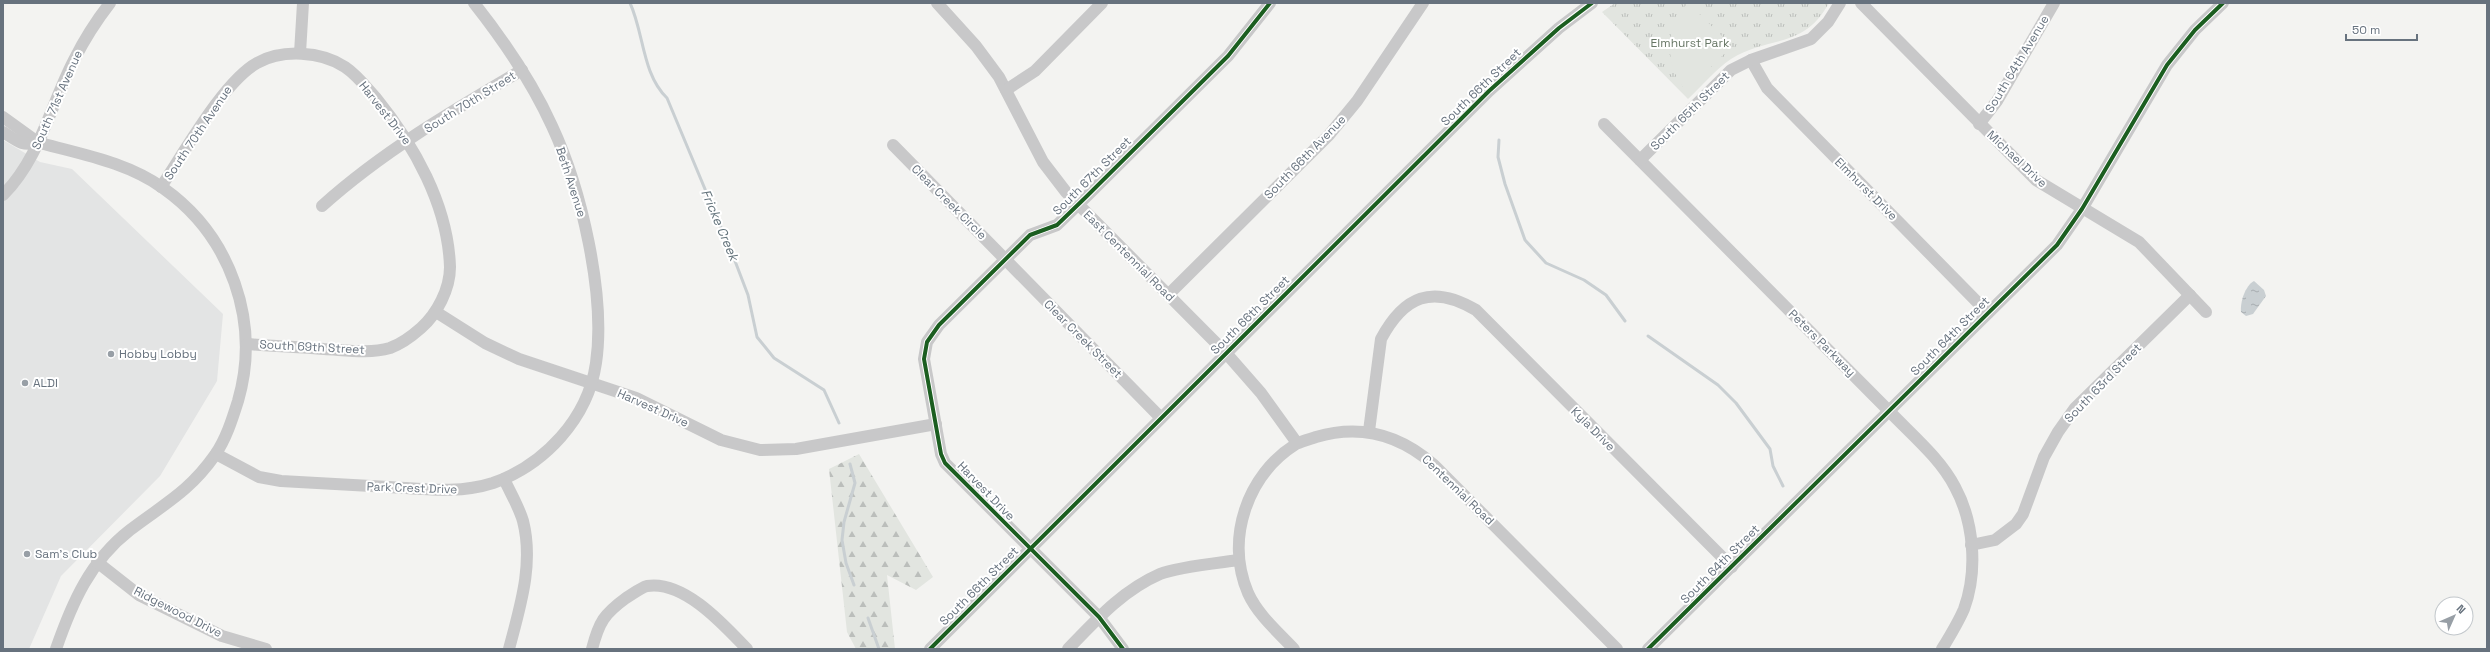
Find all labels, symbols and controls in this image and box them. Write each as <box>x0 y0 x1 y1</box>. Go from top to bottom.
street label: South 64th Avenue <box>1982 12 2052 116</box>
scale bar <box>2346 16 2417 42</box>
text: 50 m <box>2352 22 2380 38</box>
park label: Elmhurst Park <box>1651 35 1730 51</box>
street label: South 66th Street <box>1438 45 1524 129</box>
street label: South 71st Avenue <box>28 48 86 152</box>
street label: South 70th Street <box>421 67 519 137</box>
street label: South 65th Street <box>1647 68 1733 154</box>
street label: Harvest Drive <box>355 78 415 148</box>
street label: South 70th Avenue <box>160 83 236 183</box>
street label: South 66th Avenue <box>1261 112 1349 202</box>
street label: Michael Drive <box>1984 127 2050 191</box>
street label: South 67th Street <box>1049 133 1135 219</box>
street label: Beth Avenue <box>552 145 590 219</box>
street label: Elmhurst Drive <box>1831 154 1901 224</box>
street label: Clear Creek Circle <box>908 161 990 243</box>
water label: Fricke Creek <box>697 187 743 265</box>
street label: East Centennial Road <box>1080 207 1178 305</box>
street label: South 66th Street <box>1207 272 1293 358</box>
street label: South 64th Street <box>1907 293 1993 379</box>
street label: Clear Creek Street <box>1040 296 1126 382</box>
street label: Peters Parkway <box>1785 306 1859 380</box>
street label: South 69th Street <box>259 336 365 358</box>
street label: South 63rd Street <box>2061 340 2145 426</box>
place label: Hobby Lobby <box>119 346 197 362</box>
marker: Hobby Lobby <box>106 349 116 359</box>
place label: ALDI <box>33 375 58 391</box>
marker: ALDI <box>20 378 30 388</box>
street label: Harvest Drive <box>615 385 691 431</box>
street label: Kyla Drive <box>1567 403 1619 455</box>
street label: Centennial Road <box>1418 451 1498 529</box>
street label: Harvest Drive <box>954 458 1018 524</box>
street label: Park Crest Drive <box>366 478 458 498</box>
street label: South 64th Street <box>1677 521 1763 607</box>
street label: South 66th Street <box>936 543 1022 629</box>
place label: Sam's Club <box>35 546 98 562</box>
marker: Sam's Club <box>22 549 32 559</box>
street label: Ridgewood Drive <box>131 583 225 641</box>
north arrow <box>2434 596 2474 636</box>
text: N <box>2454 601 2469 616</box>

